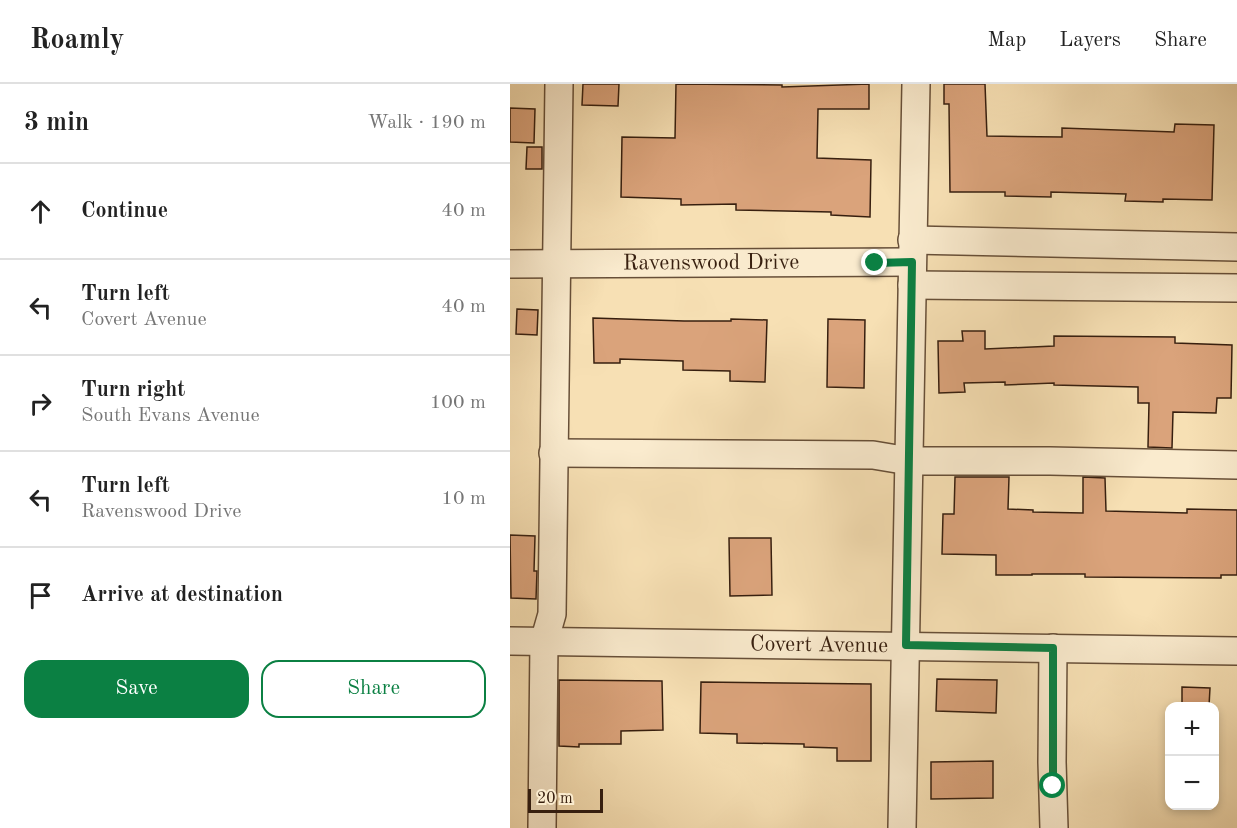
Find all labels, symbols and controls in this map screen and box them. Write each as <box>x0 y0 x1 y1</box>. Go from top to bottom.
text: Roamly <box>30 27 124 55</box>
text: Map <box>987 30 1026 51</box>
text: Layers <box>1059 30 1121 51</box>
text: Share <box>1154 30 1207 51</box>
text: 3 min <box>24 110 89 136</box>
text: Walk · 190 m <box>367 113 486 133</box>
icon: ahead <box>24 195 57 228</box>
text: Continue <box>81 200 168 222</box>
text: 40 m <box>441 201 486 221</box>
route end <box>861 249 887 275</box>
street label: Ravenswood Drive <box>623 252 799 274</box>
text: Turn left <box>81 283 170 305</box>
icon: left <box>24 291 57 324</box>
text: 40 m <box>441 297 486 317</box>
text: Covert Avenue <box>81 310 207 330</box>
text: Turn right <box>81 379 185 401</box>
icon: right <box>24 387 57 420</box>
text: 100 m <box>430 393 486 413</box>
text: South Evans Avenue <box>81 406 260 426</box>
text: Turn left <box>81 475 170 497</box>
icon: left <box>24 483 57 516</box>
text: 10 m <box>441 489 486 509</box>
text: Ravenswood Drive <box>81 502 241 522</box>
icon: arrive <box>24 579 57 612</box>
text: Arrive at destination <box>81 584 283 606</box>
street label: Covert Avenue <box>750 633 888 657</box>
button: Save <box>24 660 249 718</box>
button: Share <box>261 660 486 718</box>
map controls <box>1165 702 1219 810</box>
button: + <box>1165 702 1219 756</box>
button: − <box>1165 756 1219 810</box>
route start <box>1039 772 1065 798</box>
scale bar <box>528 786 603 814</box>
text: 20 m <box>537 791 573 807</box>

